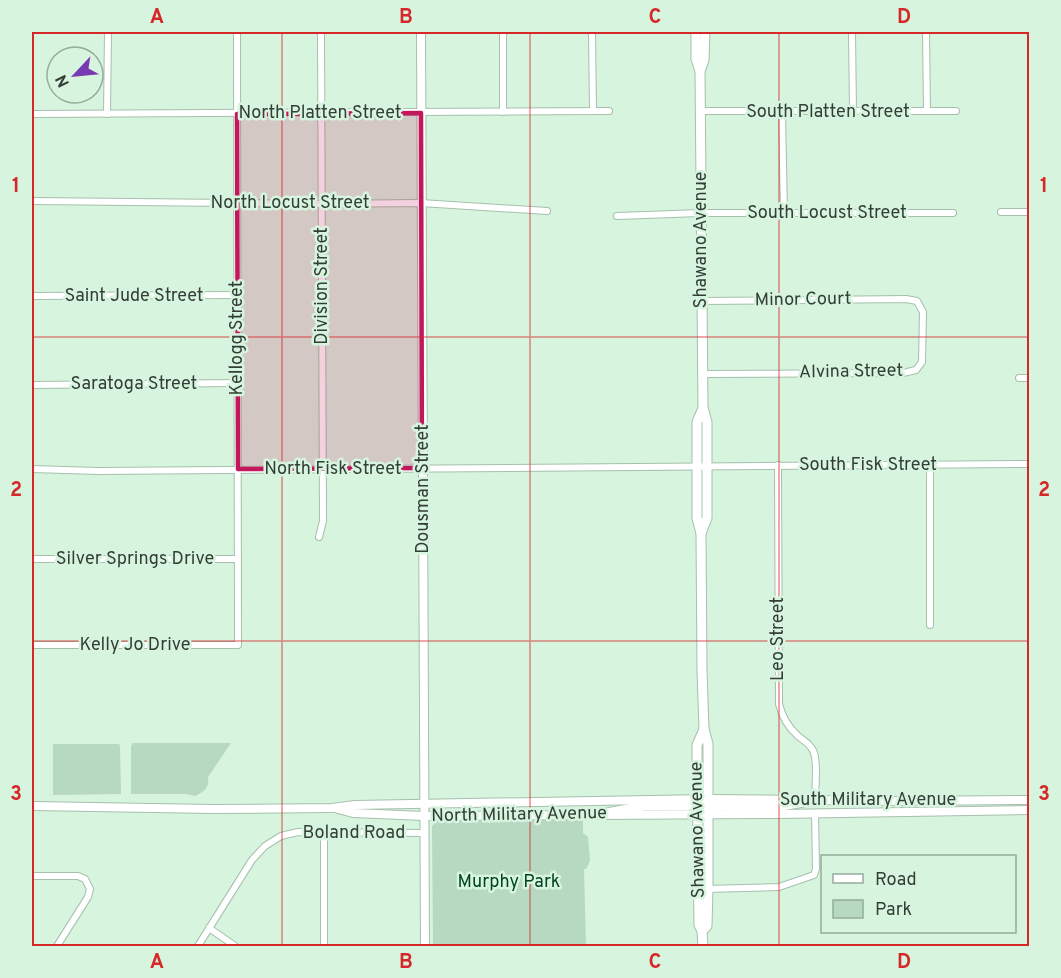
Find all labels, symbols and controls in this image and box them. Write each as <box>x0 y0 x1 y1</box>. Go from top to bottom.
text: A <box>150 5 164 31</box>
text: B <box>399 5 413 31</box>
text: C <box>649 5 661 31</box>
text: D <box>897 5 911 31</box>
north arrow <box>45 45 105 105</box>
text: N <box>52 71 75 90</box>
street label: South Platten Street <box>746 101 910 124</box>
street label: North Platten Street <box>238 102 402 125</box>
street label: Shawano Avenue <box>690 172 713 308</box>
text: 1 <box>12 174 20 200</box>
text: 1 <box>1040 174 1048 200</box>
street label: North Locust Street <box>210 192 370 215</box>
street label: South Locust Street <box>747 202 907 225</box>
street label: Division Street <box>311 227 334 345</box>
street label: Kellogg Street <box>226 281 249 395</box>
street label: Saint Jude Street <box>64 285 204 308</box>
street label: Minor Court <box>754 288 852 312</box>
street label: Alvina Street <box>799 360 903 384</box>
street label: Saratoga Street <box>71 373 197 396</box>
street label: Dousman Street <box>412 424 435 554</box>
street label: South Fisk Street <box>799 454 937 477</box>
street label: North Fisk Street <box>264 458 402 481</box>
text: 2 <box>10 478 22 504</box>
text: 2 <box>1038 478 1050 504</box>
street label: Silver Springs Drive <box>56 548 214 571</box>
street label: Leo Street <box>767 597 790 681</box>
street label: Kelly Jo Drive <box>79 634 191 657</box>
street label: Shawano Avenue <box>685 761 711 899</box>
text: 3 <box>10 782 22 808</box>
text: 3 <box>1038 782 1050 808</box>
street label: South Military Avenue <box>780 789 956 812</box>
street label: North Military Avenue <box>431 802 607 828</box>
street label: Boland Road <box>303 822 405 845</box>
legend <box>821 855 1016 933</box>
text: Road <box>875 869 917 892</box>
park label: Murphy Park <box>458 871 560 894</box>
text: Park <box>875 899 912 922</box>
text: A <box>150 950 164 976</box>
text: B <box>399 950 413 976</box>
text: C <box>649 950 661 976</box>
text: D <box>897 950 911 976</box>

